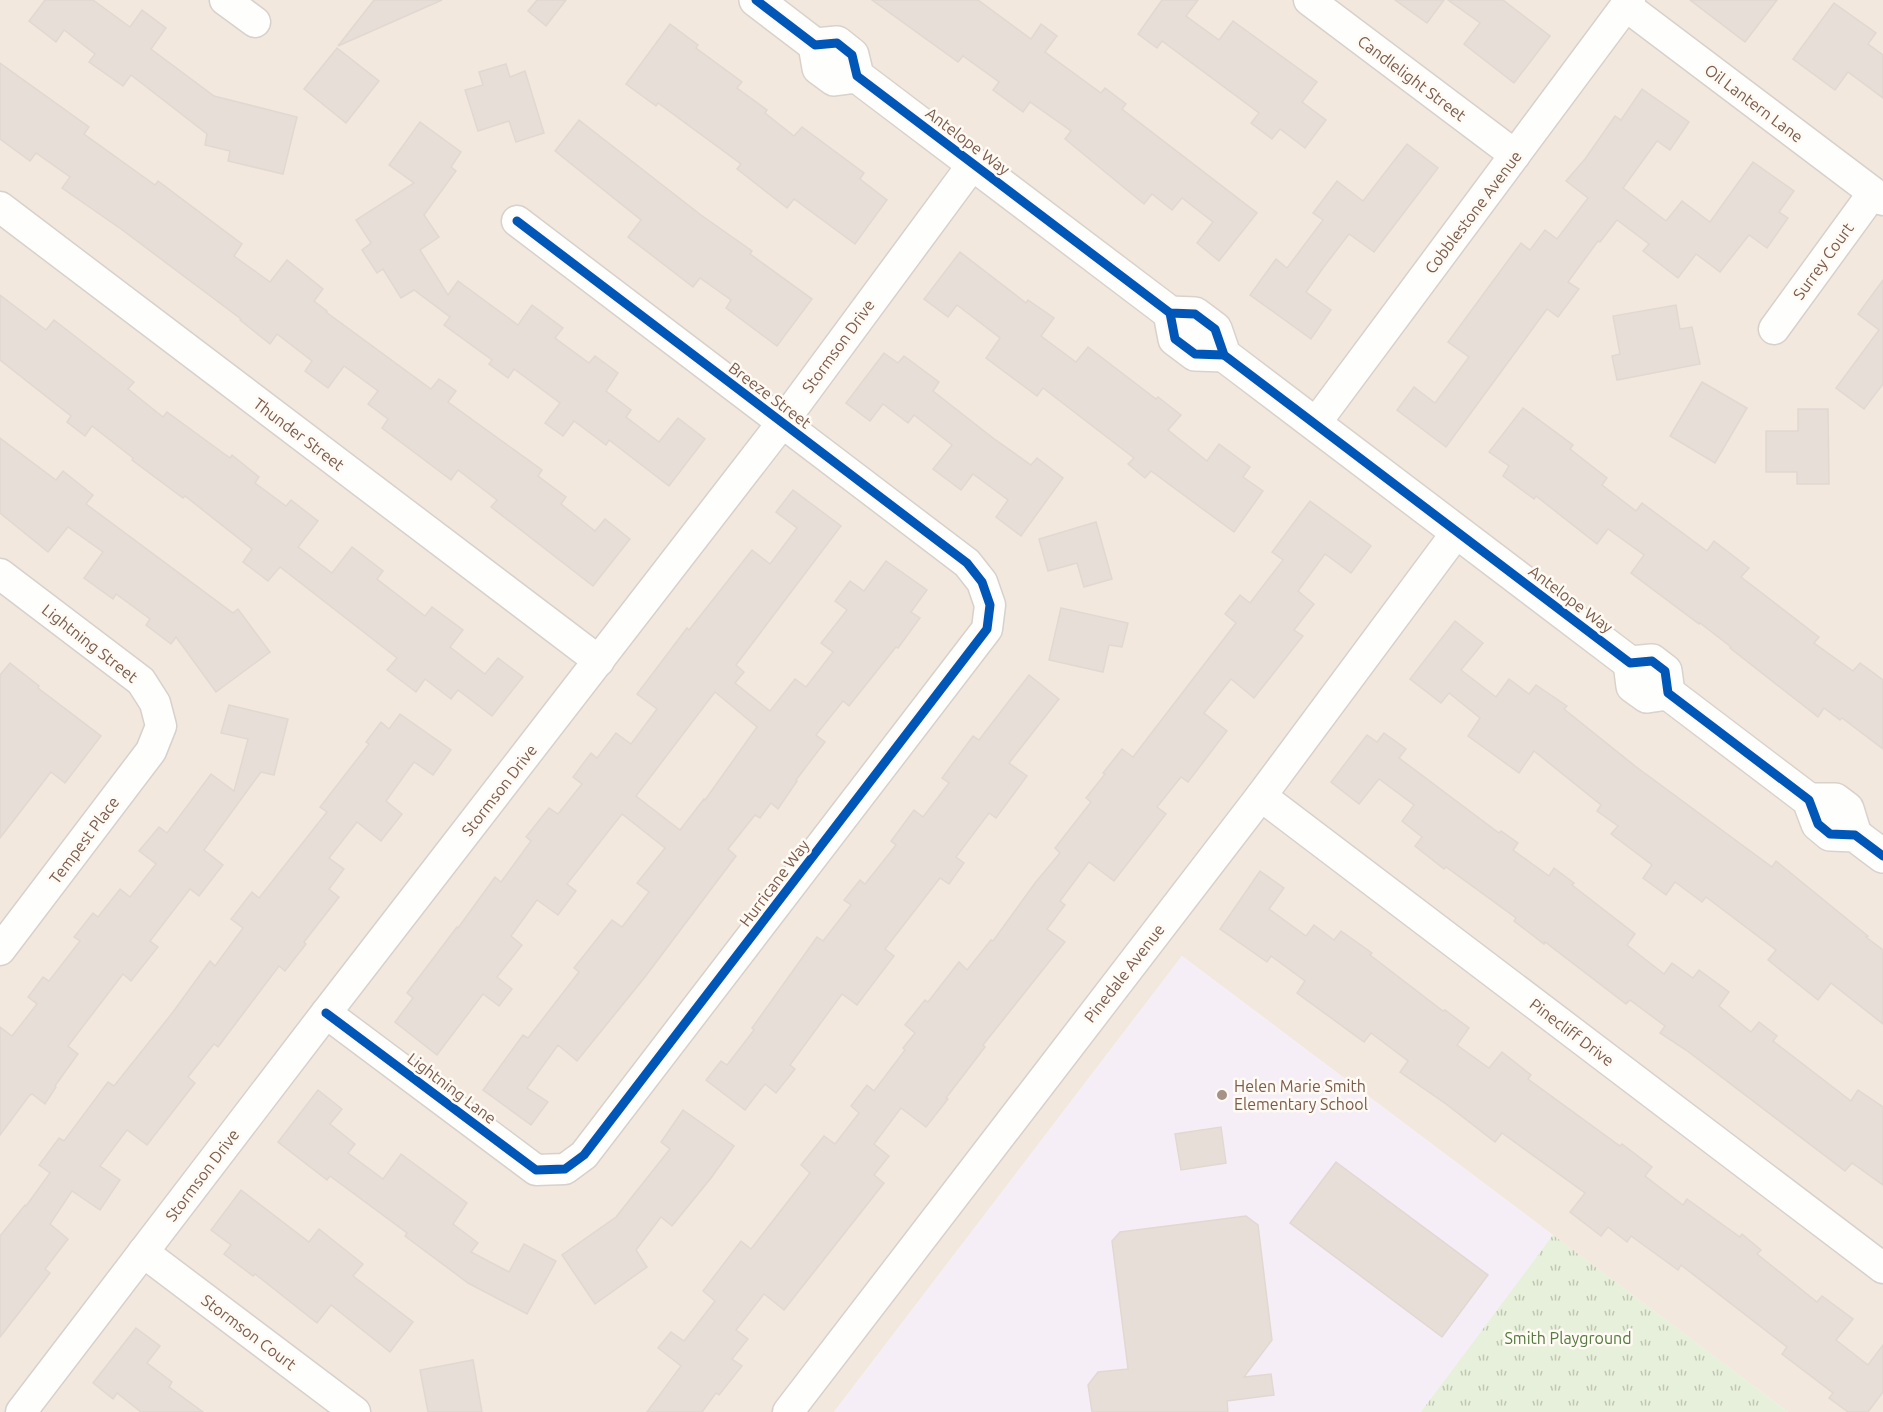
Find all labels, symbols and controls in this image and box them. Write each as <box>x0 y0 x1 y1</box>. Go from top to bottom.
street label: Candlelight Street <box>1354 32 1470 125</box>
street label: Oil Lantern Lane <box>1701 60 1807 146</box>
street label: Antelope Way <box>922 104 1014 179</box>
street label: Cobblestone Avenue <box>1421 147 1525 277</box>
street label: Surrey Court <box>1789 219 1857 303</box>
street label: Stormson Drive <box>798 296 878 396</box>
street label: Breeze Street <box>725 358 815 432</box>
street label: Thunder Street <box>250 394 348 474</box>
street label: Antelope Way <box>1525 562 1617 637</box>
street label: Lightning Street <box>39 600 142 686</box>
street label: Stormson Drive <box>458 741 540 839</box>
street label: Tempest Place <box>45 793 123 887</box>
street label: Hurricane Way <box>736 836 813 930</box>
street label: Pinedale Avenue <box>1080 920 1168 1026</box>
street label: Pinecliff Drive <box>1526 995 1618 1069</box>
street label: Lightning Lane <box>404 1049 500 1127</box>
place label: Helen Marie Smith Elementary School <box>1234 1077 1368 1113</box>
marker: Helen Marie Smith Elementary School <box>1215 1088 1229 1102</box>
street label: Stormson Drive <box>161 1125 243 1225</box>
street label: Stormson Court <box>198 1291 300 1374</box>
park label: Smith Playground <box>1504 1329 1632 1347</box>

